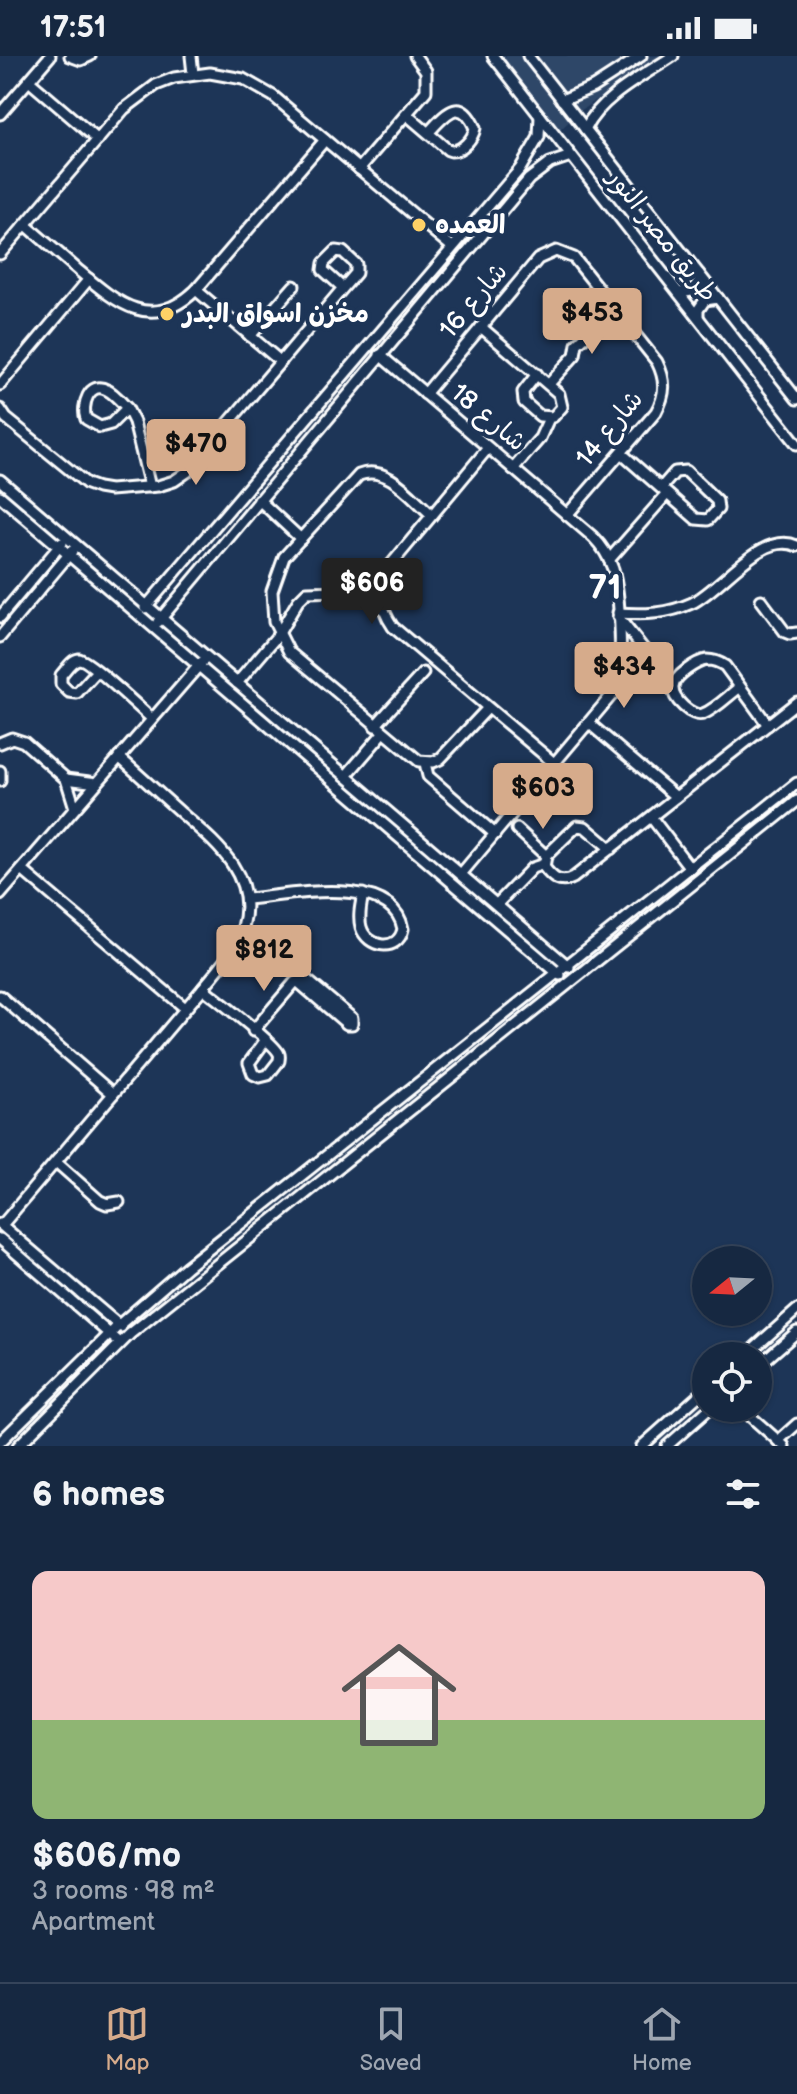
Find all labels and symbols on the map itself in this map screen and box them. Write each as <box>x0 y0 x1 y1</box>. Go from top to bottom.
street label: طريق مصر النور <box>599 162 724 309</box>
place label: العمده <box>435 210 505 241</box>
marker: العمده <box>410 216 428 234</box>
street label: شارع 16 <box>433 257 515 346</box>
pin: $453 <box>545 288 639 356</box>
place label: مخزن اسواق البدر <box>181 299 369 330</box>
marker: مخزن اسواق البدر <box>158 305 176 323</box>
street label: شارع 18 <box>443 378 532 459</box>
street label: شارع 14 <box>570 385 651 474</box>
pin: $470 <box>149 419 243 487</box>
pin: $606 <box>325 558 419 626</box>
district label: 71 <box>588 567 622 608</box>
pin: $434 <box>577 642 671 710</box>
pin: $603 <box>496 763 590 831</box>
pin: $812 <box>217 925 311 993</box>
north arrow <box>692 1246 772 1326</box>

